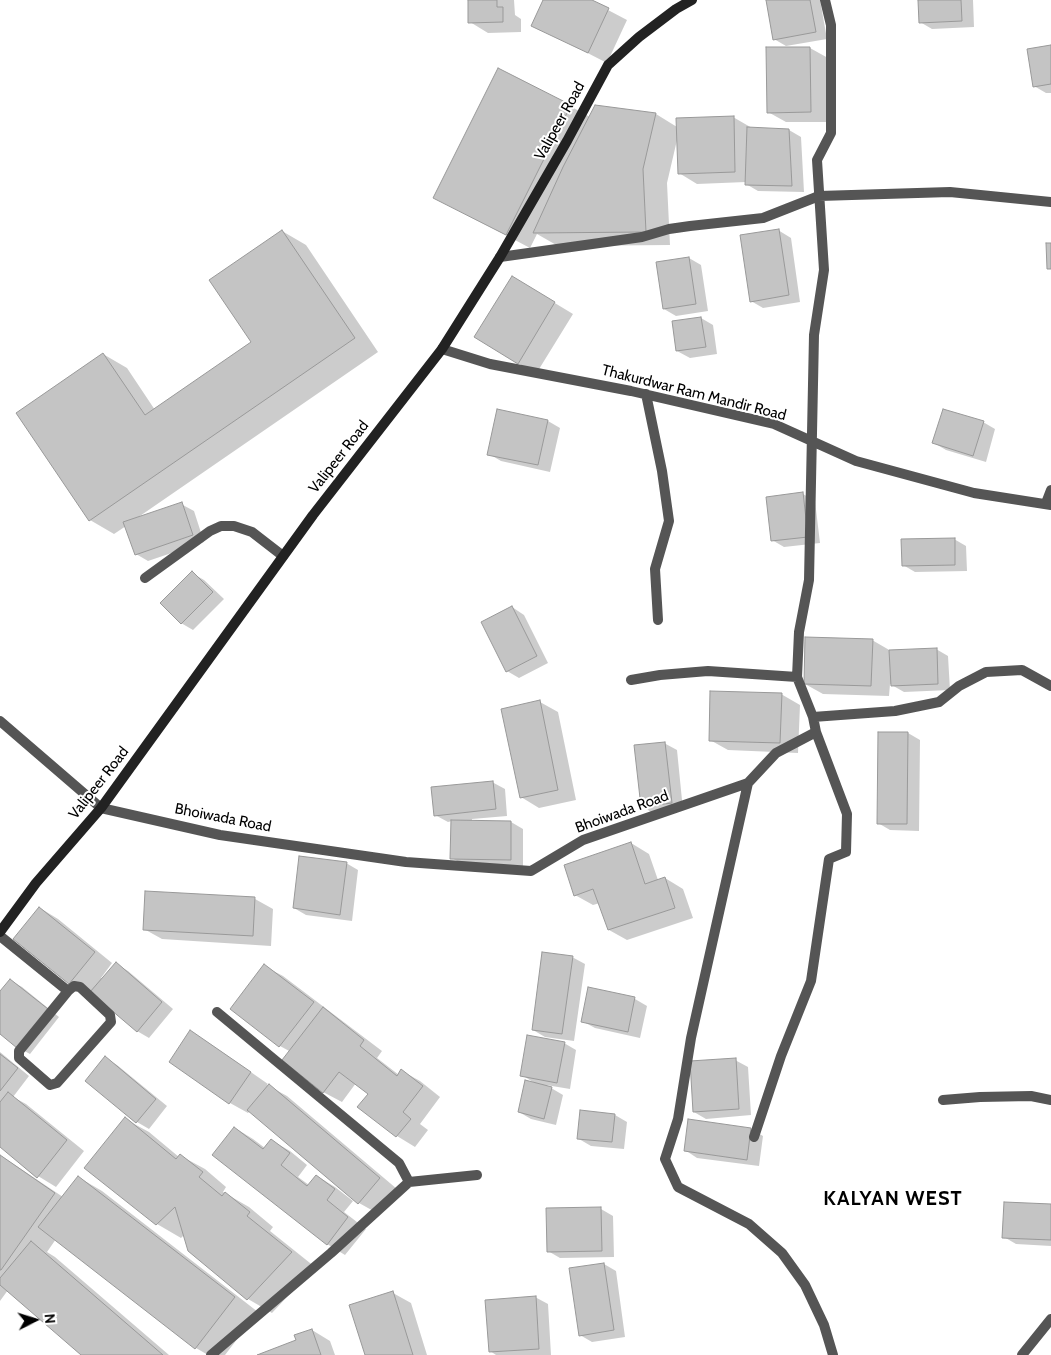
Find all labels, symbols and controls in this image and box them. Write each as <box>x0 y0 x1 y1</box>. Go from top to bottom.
street label: Valipeer Road <box>531 79 589 163</box>
street label: Thakurdwar Ram Mandir Road <box>600 361 788 425</box>
street label: Valipeer Road <box>305 417 373 497</box>
street label: Valipeer Road <box>65 743 133 823</box>
street label: Bhoiwada Road <box>573 787 671 837</box>
street label: Bhoiwada Road <box>173 800 273 836</box>
district label: KALYAN WEST <box>822 1187 964 1211</box>
north arrow <box>10 1295 60 1345</box>
text: N <box>41 1313 59 1324</box>

